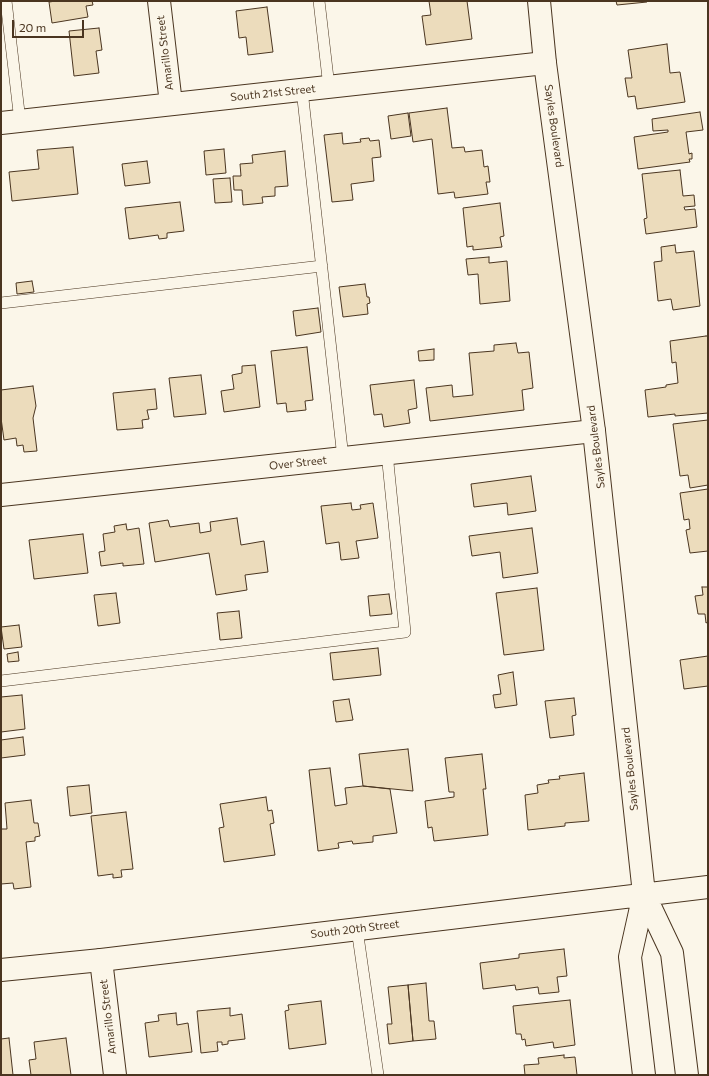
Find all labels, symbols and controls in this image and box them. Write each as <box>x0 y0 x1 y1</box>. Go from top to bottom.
scale bar <box>14 12 86 38</box>
street label: Amarillo Street <box>154 15 176 91</box>
text: 20 m <box>19 20 46 34</box>
street label: South 21st Street <box>230 82 316 104</box>
street label: Sayles Boulevard <box>542 84 566 168</box>
street label: Sayles Boulevard <box>584 405 608 489</box>
street label: Over Street <box>269 453 327 473</box>
street label: Sayles Boulevard <box>619 727 641 811</box>
street label: South 20th Street <box>310 917 400 941</box>
street label: Amarillo Street <box>97 979 119 1055</box>

